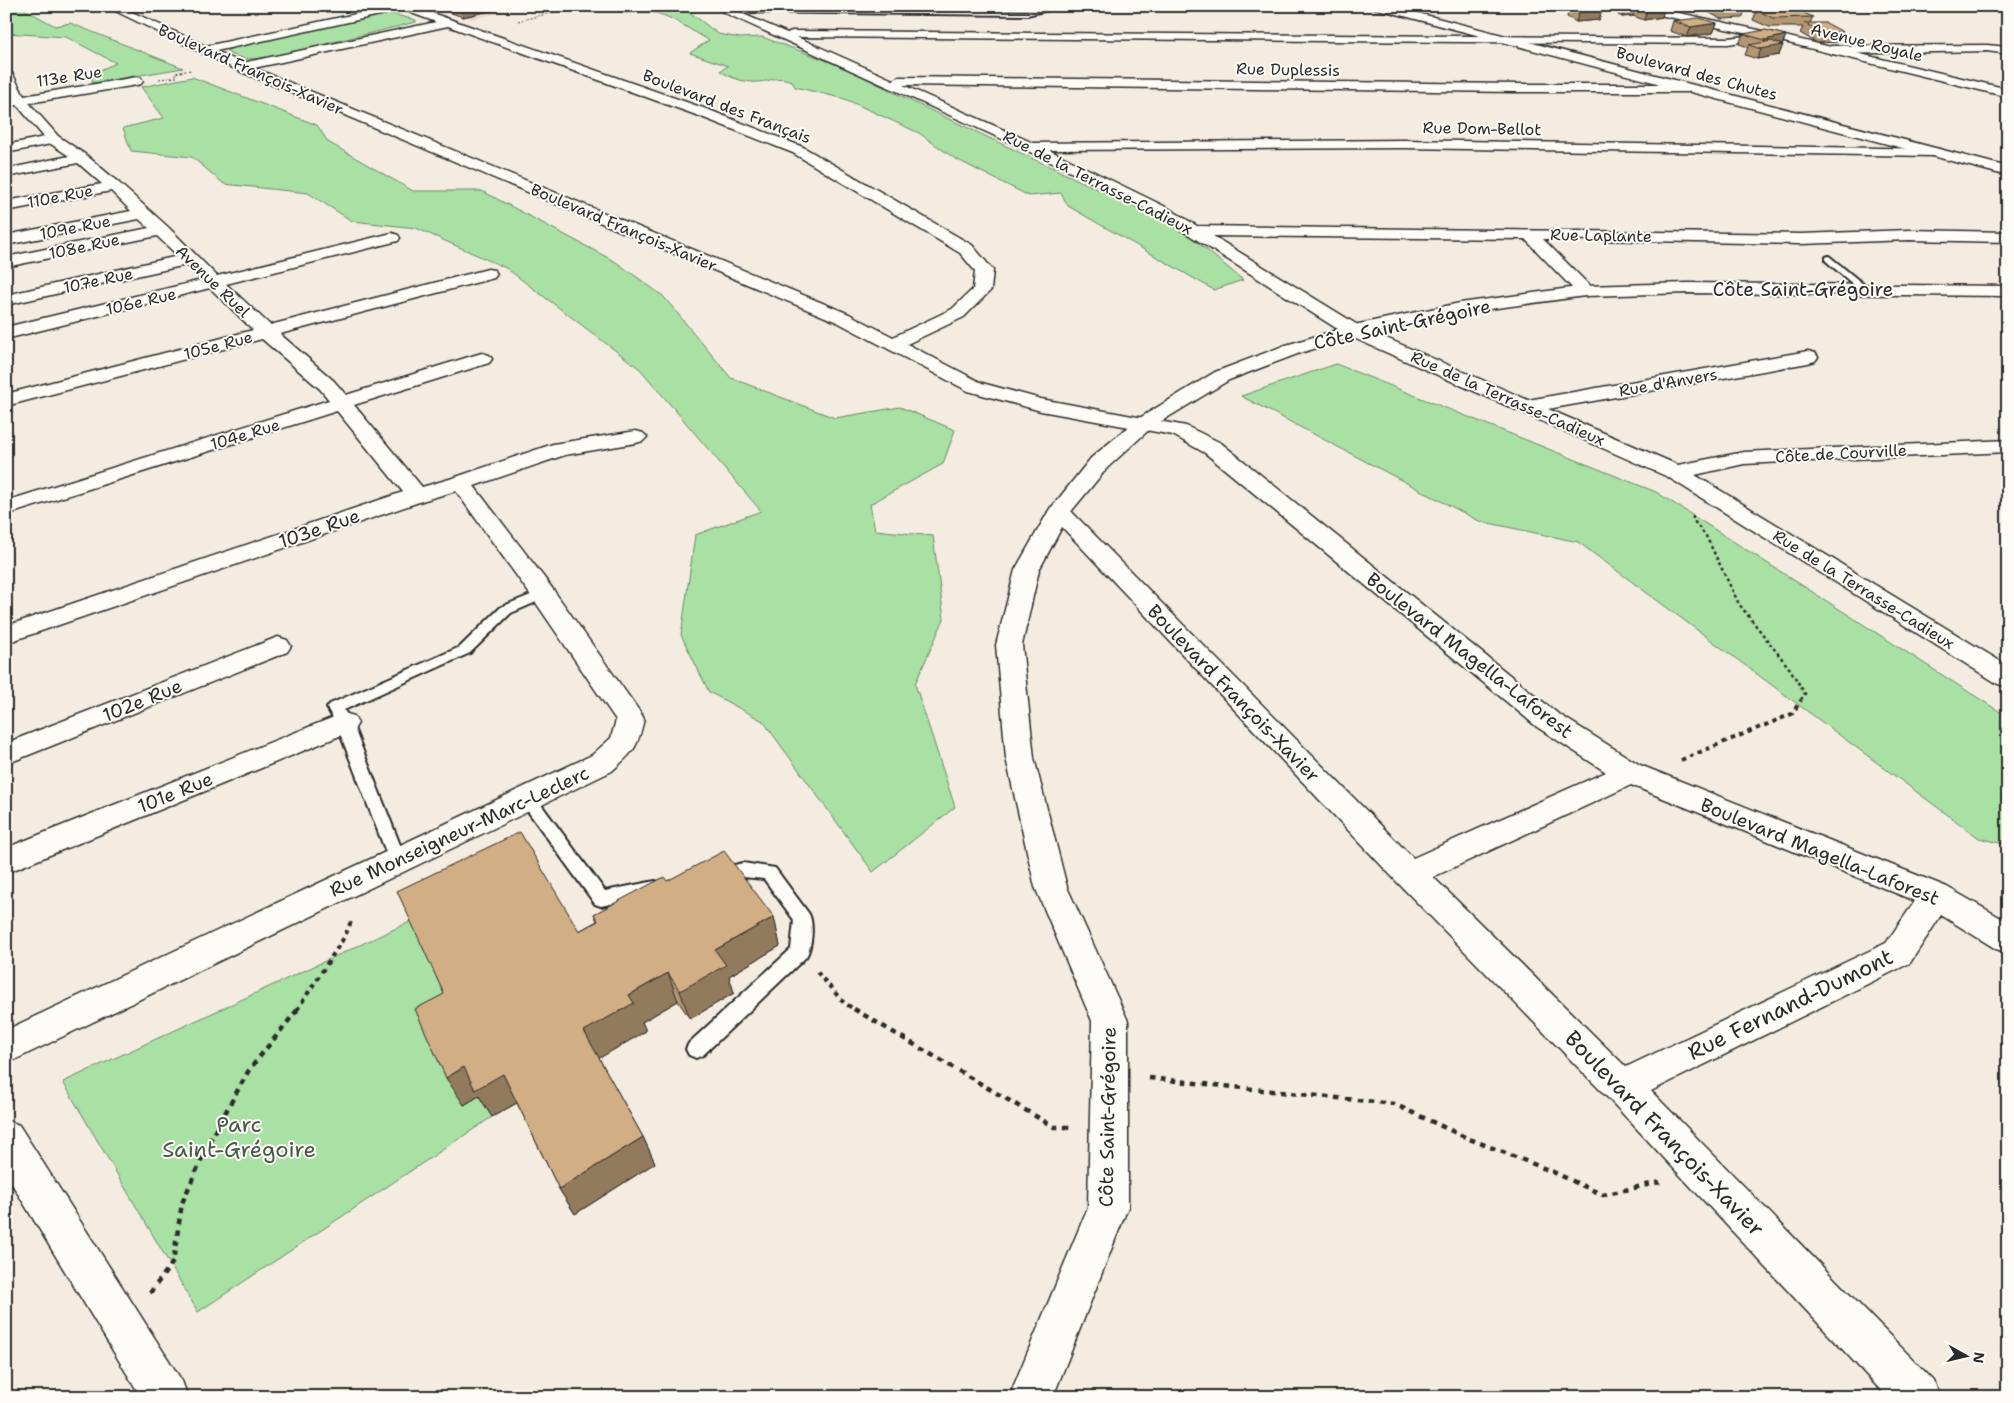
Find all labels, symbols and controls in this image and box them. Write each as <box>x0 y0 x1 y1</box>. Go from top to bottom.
street label: Avenue Royale <box>1809 18 1925 67</box>
street label: Boulevard François-Xavier <box>155 19 347 120</box>
street label: Boulevard des Chutes <box>1614 42 1780 105</box>
street label: Rue Duplessis <box>1236 58 1340 81</box>
street label: 113e Rue <box>35 61 103 92</box>
street label: Boulevard des Français <box>640 65 814 148</box>
street label: Rue Dom-Bellot <box>1423 117 1541 140</box>
street label: Rue de la Terrasse-Cadieux <box>999 125 1196 240</box>
street label: Boulevard François-Xavier <box>528 179 720 276</box>
street label: 110e Rue <box>25 180 95 213</box>
street label: 109e Rue <box>38 210 112 245</box>
street label: Rue Laplante <box>1550 224 1652 247</box>
street label: 108e Rue <box>47 229 121 264</box>
street label: Avenue Ruel <box>171 241 254 322</box>
street label: 107e Rue <box>61 263 135 298</box>
street label: Côte Saint-Grégoire <box>1713 277 1893 302</box>
street label: 106e Rue <box>104 283 178 320</box>
street label: Côte Saint-Grégoire <box>1311 294 1493 355</box>
street label: 105e Rue <box>181 326 255 365</box>
street label: Rue de la Terrasse-Cadieux <box>1408 346 1608 451</box>
street label: Rue d'Anvers <box>1617 363 1719 401</box>
street label: 104e Rue <box>208 414 282 455</box>
street label: Côte de Courville <box>1775 440 1907 467</box>
street label: 103e Rue <box>275 503 363 554</box>
street label: Rue de la Terrasse-Cadieux <box>1769 525 1958 654</box>
street label: Boulevard Magella-Laforest <box>1361 567 1578 744</box>
street label: Boulevard François-Xavier <box>1142 599 1325 788</box>
street label: 102e Rue <box>99 673 186 728</box>
street label: Rue Monseigneur-Marc-Leclerc <box>325 760 593 903</box>
street label: 101e Rue <box>134 766 216 819</box>
street label: Boulevard Magella-Laforest <box>1697 792 1943 911</box>
street label: Rue Fernand-Dumont <box>1683 942 1898 1067</box>
street label: Boulevard François-Xavier <box>1559 1024 1771 1242</box>
street label: Côte Saint-Grégoire <box>1093 1027 1122 1207</box>
park label: Parc Saint-Grégoire <box>162 1110 316 1164</box>
north arrow <box>1942 1330 1992 1380</box>
text: N <box>1969 1351 1989 1365</box>

